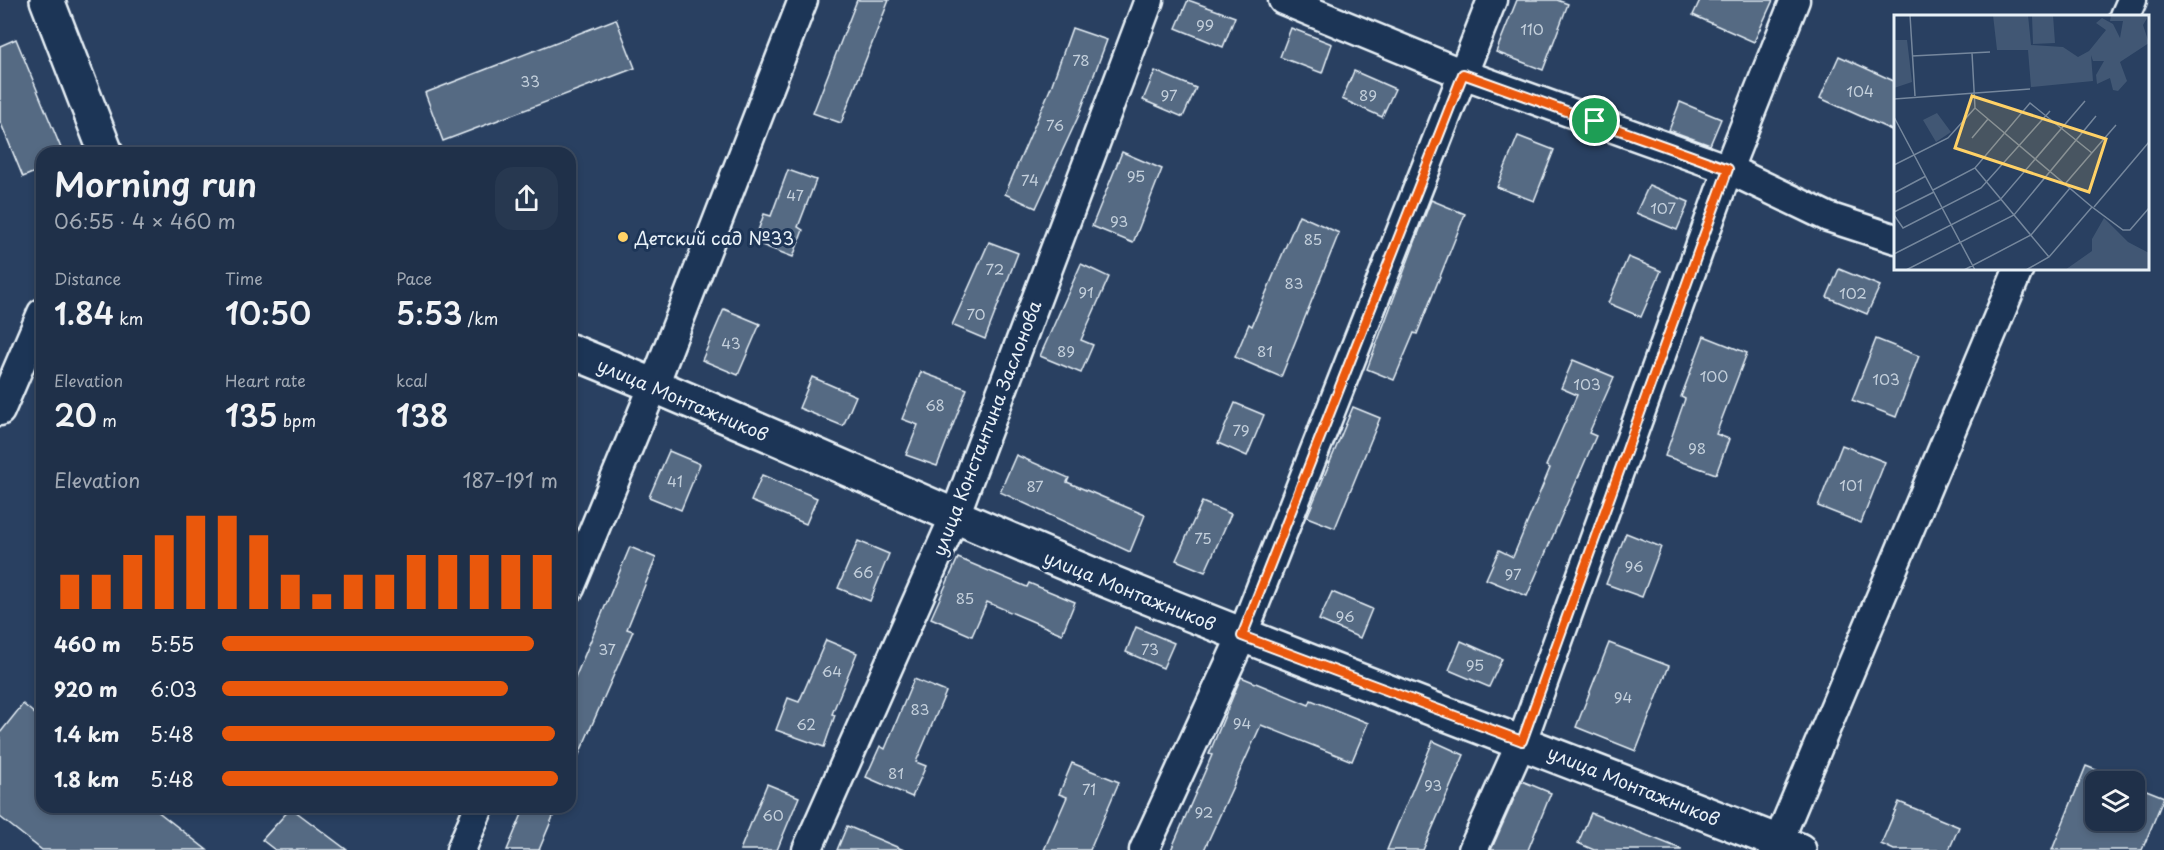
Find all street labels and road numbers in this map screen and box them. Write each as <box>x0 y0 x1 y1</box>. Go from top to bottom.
street label: улица Константина Заслонова <box>925 295 1048 560</box>
street label: улица Монтажников <box>593 351 773 447</box>
street label: улица Монтажников <box>1040 543 1220 637</box>
street label: улица Монтажников <box>1544 738 1724 832</box>

